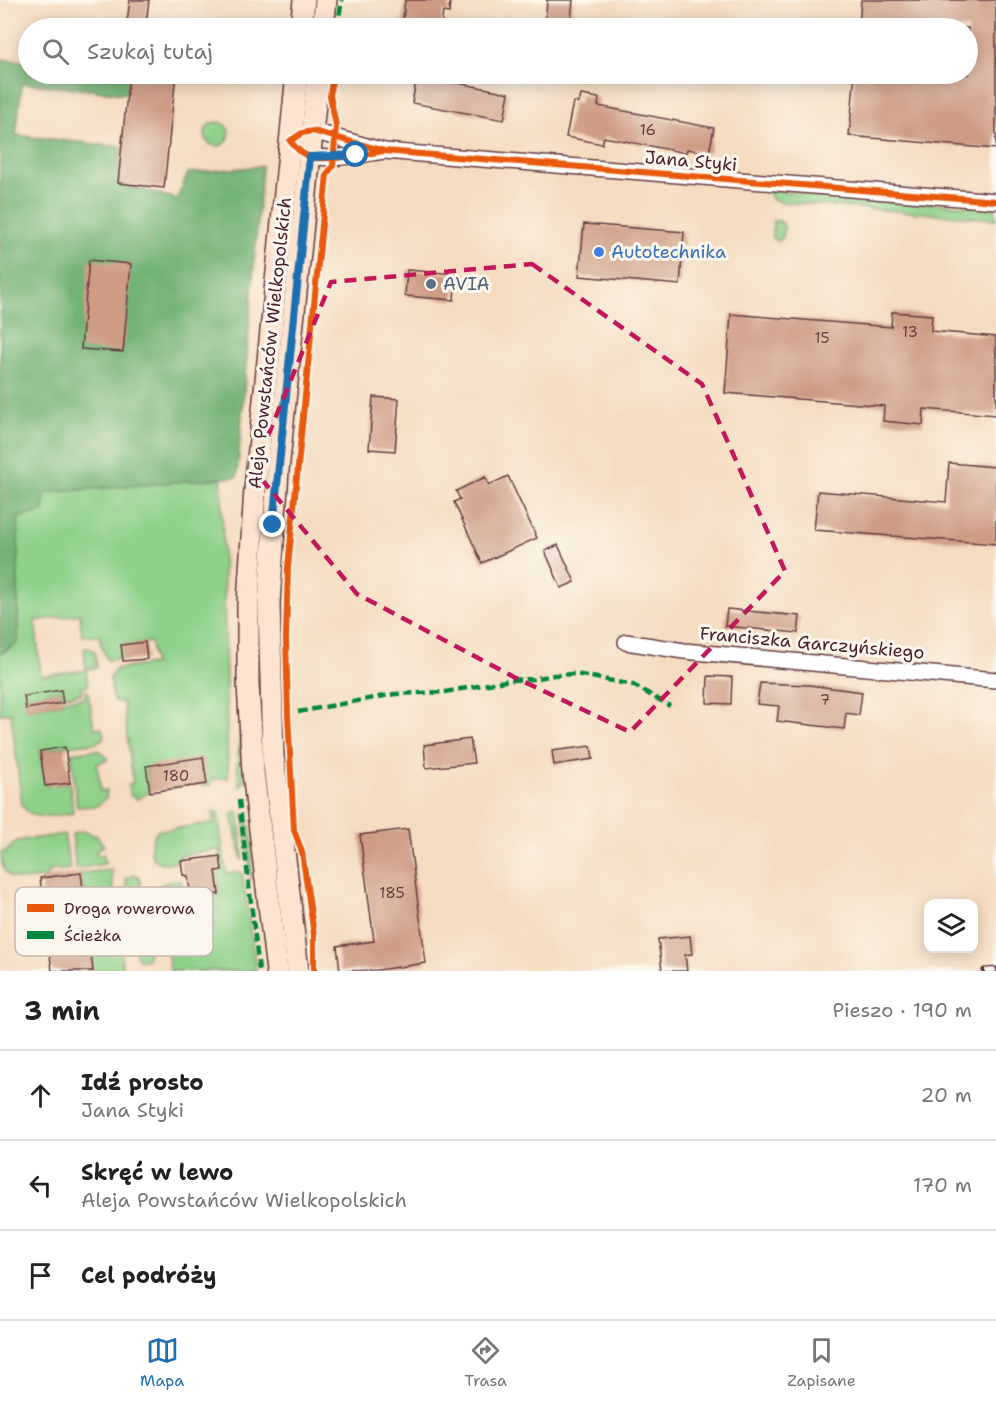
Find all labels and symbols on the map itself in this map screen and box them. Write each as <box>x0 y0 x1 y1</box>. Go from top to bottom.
house number: 16 <box>640 120 656 140</box>
route start <box>342 141 368 167</box>
street label: Jana Styki <box>644 145 738 177</box>
street label: Aleja Powstańców Wielkopolskich <box>243 196 297 490</box>
place label: Autotechnika <box>611 240 726 264</box>
marker: Autotechnika <box>592 245 606 259</box>
place label: AVIA <box>443 272 490 296</box>
marker: AVIA <box>424 277 438 291</box>
house number: 13 <box>902 322 918 342</box>
house number: 15 <box>814 328 830 348</box>
route end <box>259 511 285 537</box>
street label: Franciszka Garczyńskiego <box>699 621 925 665</box>
house number: 7 <box>820 690 830 710</box>
house number: 180 <box>163 766 189 786</box>
house number: 185 <box>379 883 405 903</box>
legend <box>15 887 213 956</box>
text: Droga rowerowa <box>64 898 195 919</box>
text: Ścieżka <box>64 925 121 946</box>

